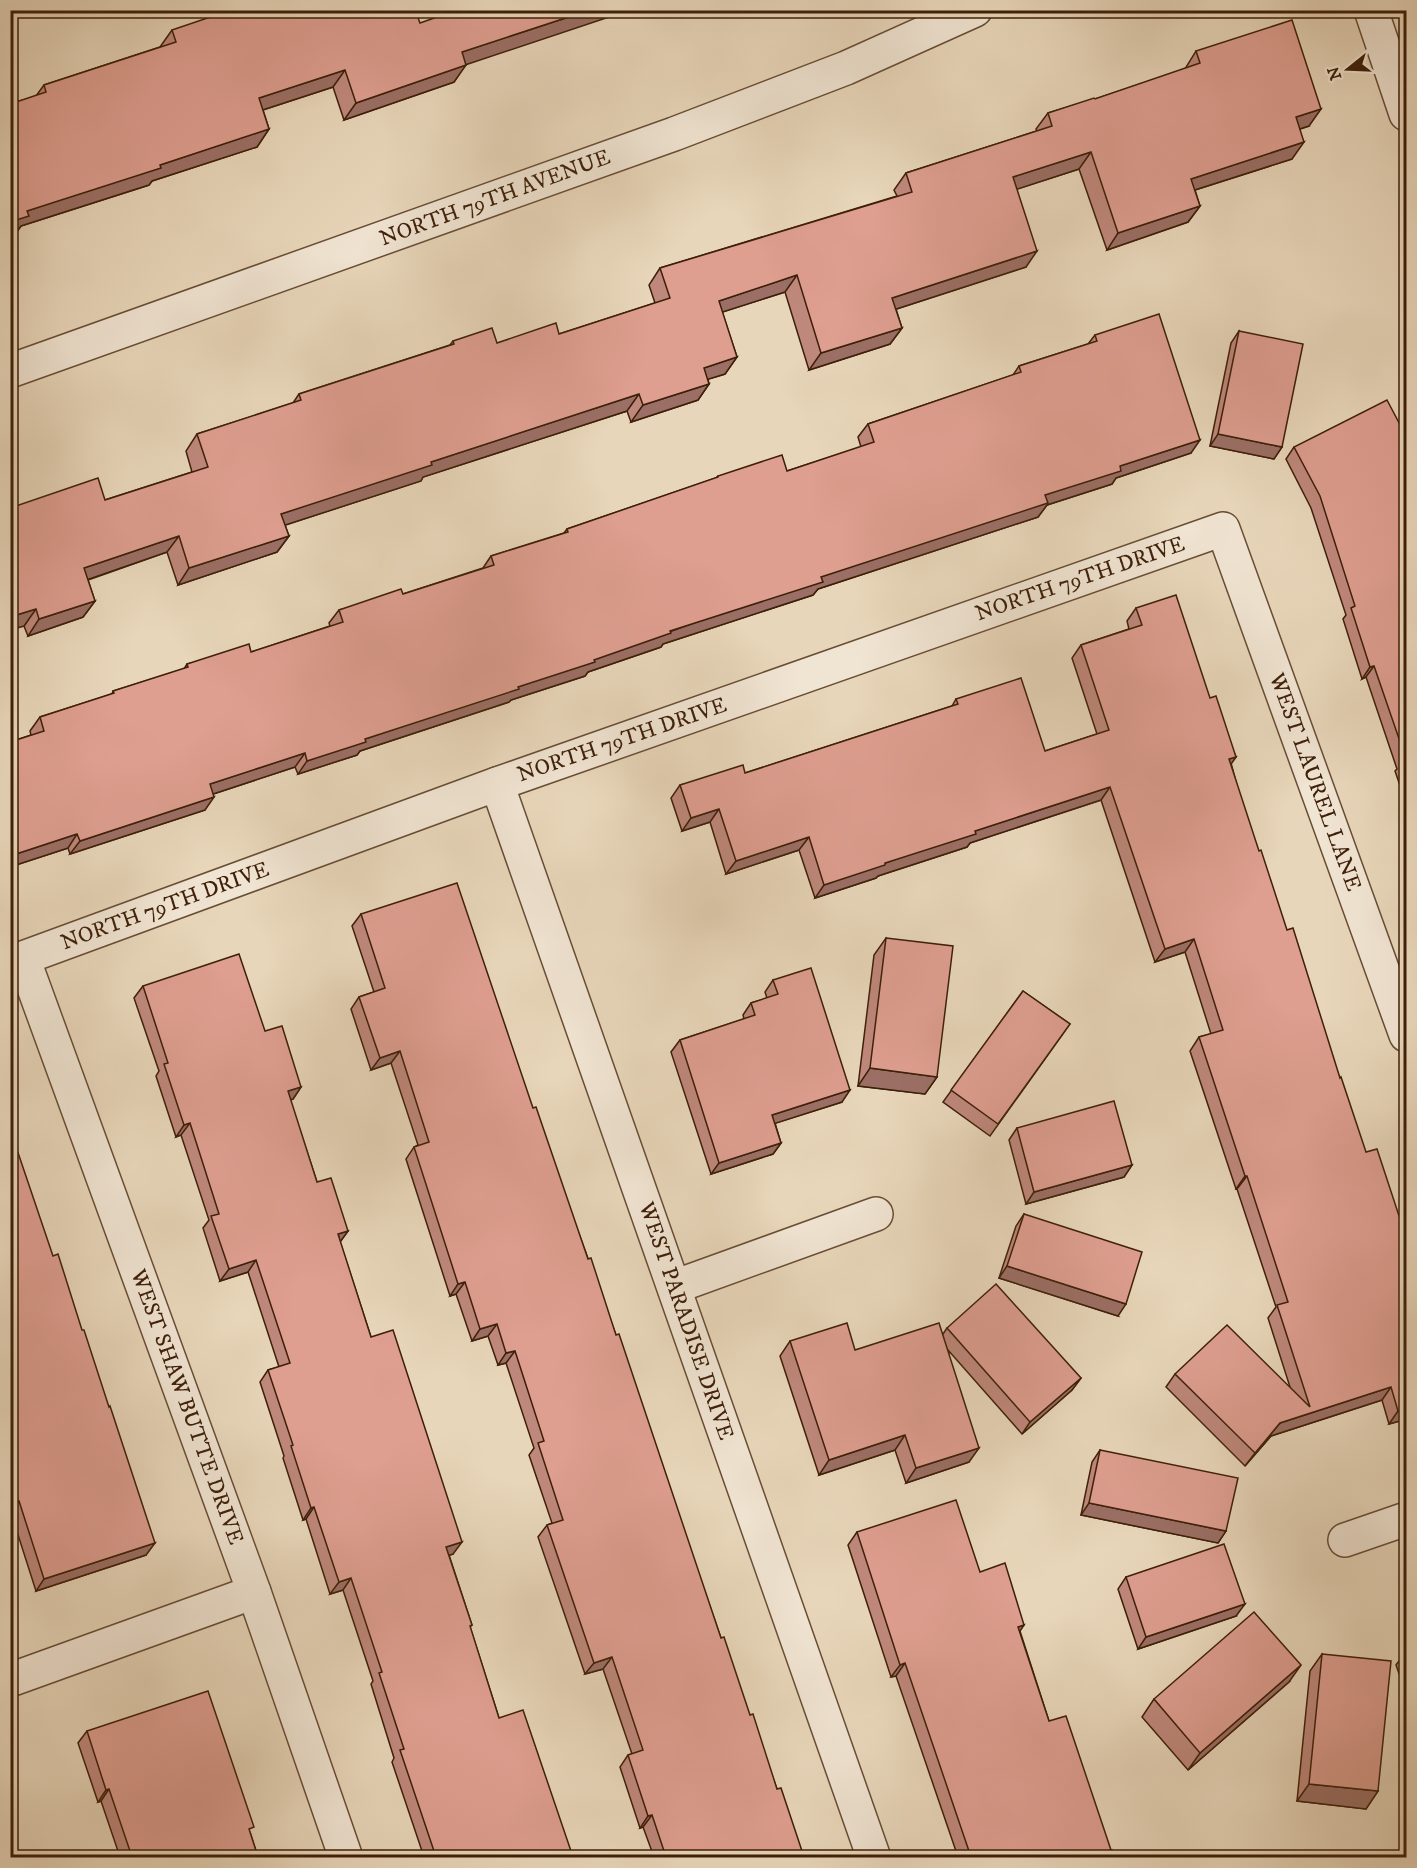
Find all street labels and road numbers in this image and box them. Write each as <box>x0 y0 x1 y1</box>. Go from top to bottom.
street label: NORTH 79TH AVENUE <box>376 144 614 252</box>
street label: NORTH 79TH DRIVE <box>972 531 1188 627</box>
street label: WEST LAUREL LANE <box>1263 668 1367 895</box>
street label: NORTH 79TH DRIVE <box>514 692 730 788</box>
street label: NORTH 79TH DRIVE <box>57 856 273 956</box>
street label: WEST PARADISE DRIVE <box>632 1198 739 1444</box>
street label: WEST SHAW BUTTE DRIVE <box>124 1265 249 1548</box>

